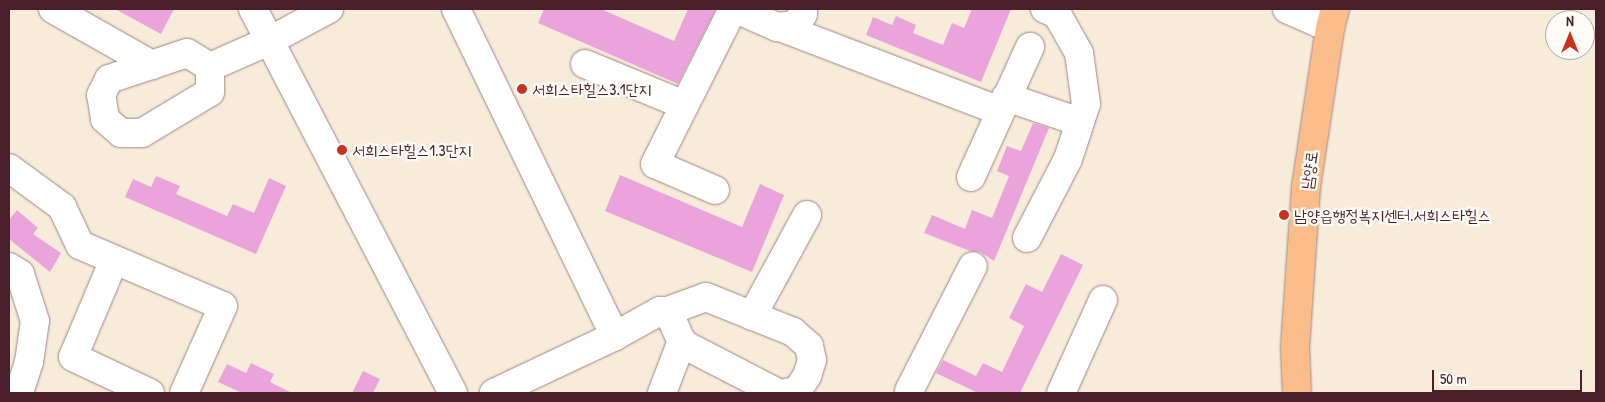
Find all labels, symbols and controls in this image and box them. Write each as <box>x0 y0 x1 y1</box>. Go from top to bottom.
north arrow <box>1545 10 1595 60</box>
text: N <box>1566 11 1574 30</box>
place label: 서희스타힐스3.1단지 <box>532 79 651 99</box>
marker: 서희스타힐스3.1단지 <box>516 83 528 95</box>
place label: 서희스타힐스1.3단지 <box>352 140 471 160</box>
marker: 서희스타힐스1.3단지 <box>336 144 348 156</box>
street label: 남양로 <box>1297 150 1321 190</box>
place label: 남양읍행정복지센터.서희스타힐스 <box>1294 205 1491 225</box>
marker: 남양읍행정복지센터.서희스타힐스 <box>1278 209 1290 221</box>
scale bar <box>1435 360 1585 392</box>
text: 50 m <box>1440 368 1467 389</box>

